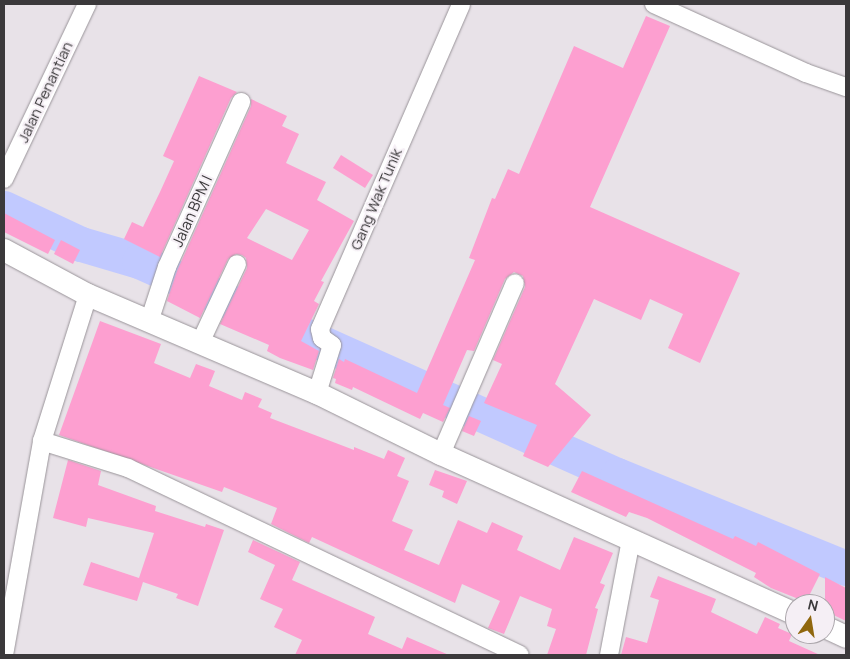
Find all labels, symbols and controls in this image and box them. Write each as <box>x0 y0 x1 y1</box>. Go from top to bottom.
street label: Jalan Penantian <box>14 39 76 145</box>
street label: Gang Wak Tunik <box>346 145 406 253</box>
street label: Jalan BPM I <box>168 172 216 250</box>
north arrow <box>785 594 835 644</box>
text: N <box>806 594 820 615</box>

